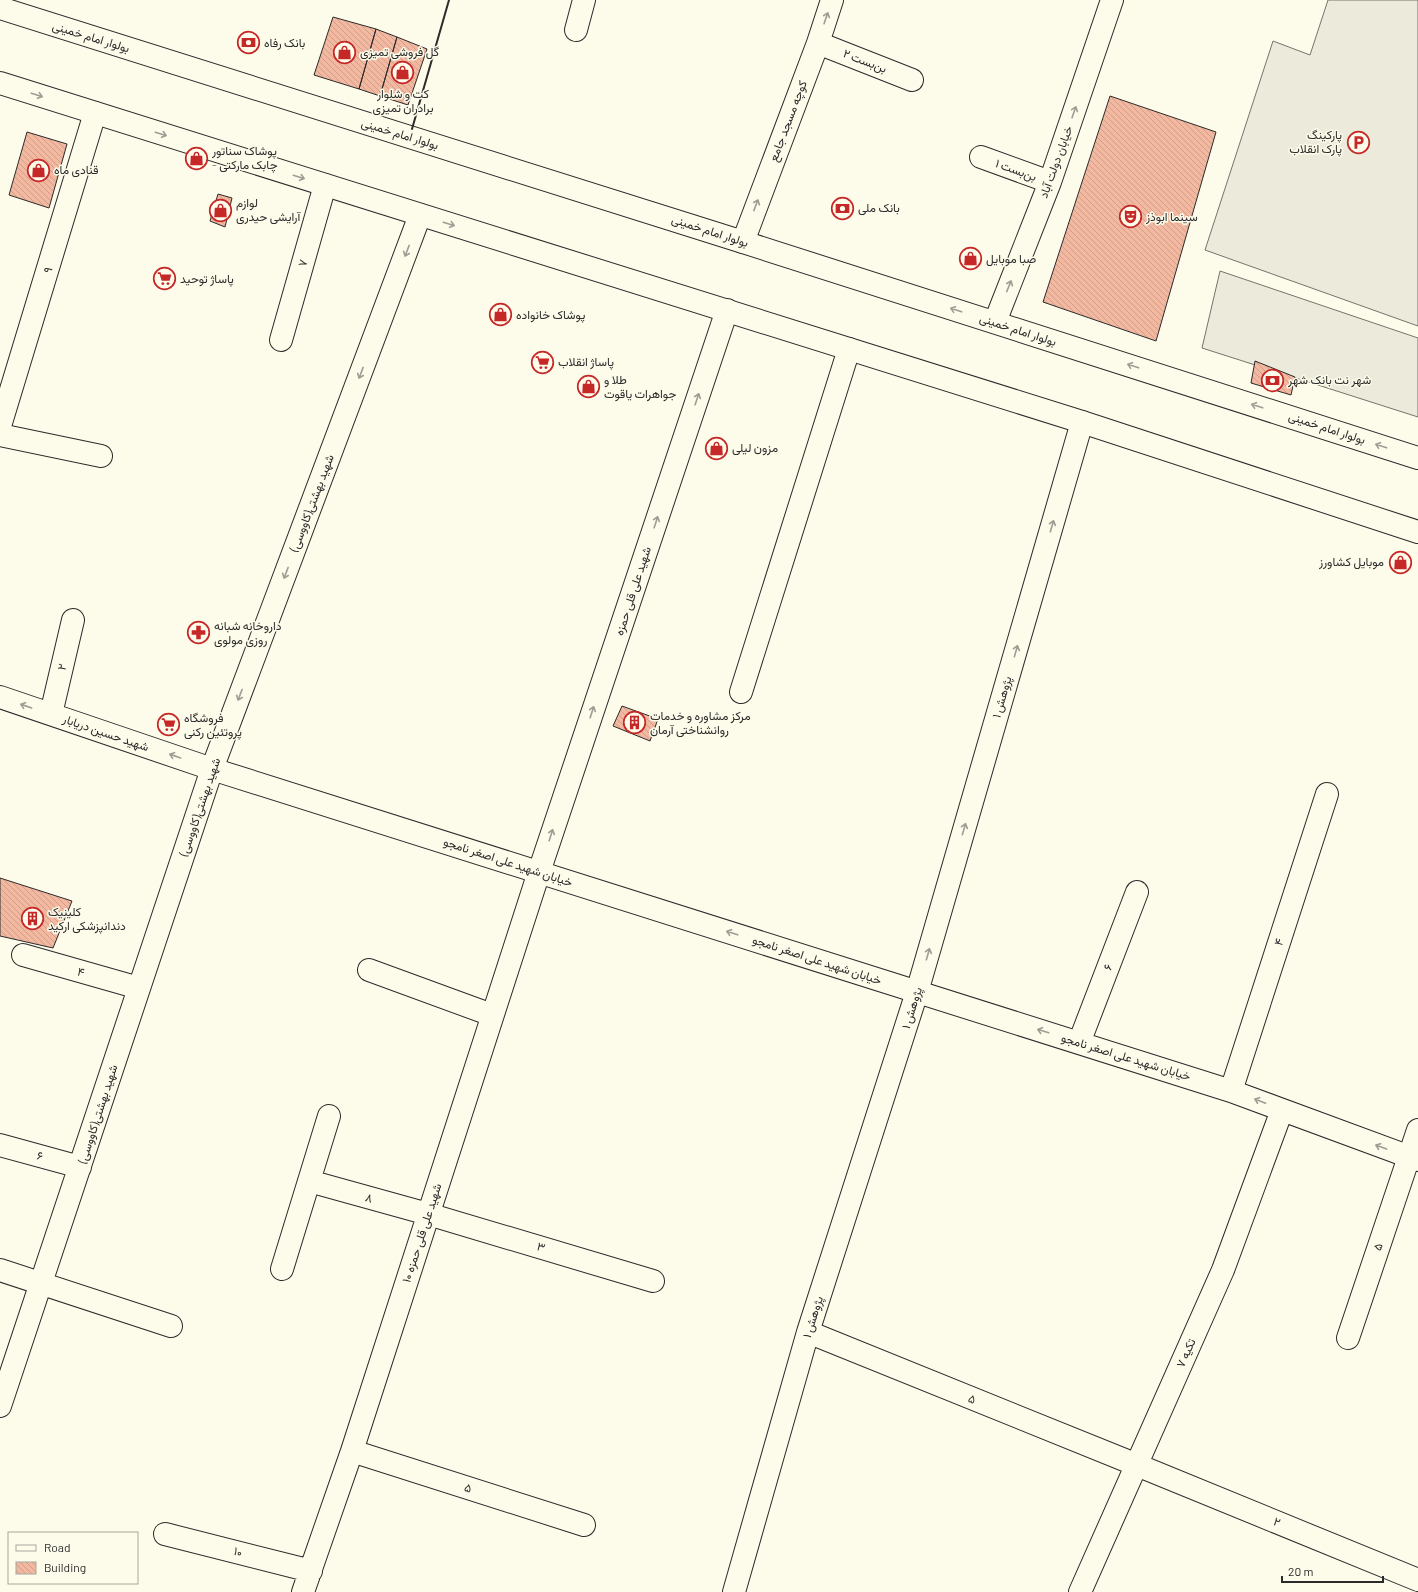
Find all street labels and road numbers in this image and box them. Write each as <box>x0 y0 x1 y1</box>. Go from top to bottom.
street label: بولوار امام خمینی <box>50 18 132 56</box>
street label: بن‌بست ۲ <box>841 45 889 77</box>
street label: کوچه مسجد جامع <box>765 78 812 164</box>
street label: بولوار امام خمینی <box>359 115 441 153</box>
street label: خیابان دولت آباد <box>1035 124 1077 200</box>
street label: بن‌بست ۱ <box>993 155 1039 185</box>
street label: بولوار امام خمینی <box>670 211 750 251</box>
street label: ۷ <box>294 257 310 268</box>
street label: ۹ <box>40 265 55 275</box>
street label: بولوار امام خمینی <box>978 310 1058 350</box>
street label: بولوار امام خمینی <box>1287 408 1367 448</box>
street label: شهید بهشتی(کاووسی) <box>286 452 338 555</box>
street label: شهید علی قلی حمزه <box>611 545 655 637</box>
street label: ۲ <box>53 662 69 671</box>
street label: پژوهش ۱ <box>988 674 1016 720</box>
street label: شهید حسین دریابار <box>60 710 151 755</box>
street label: شهید بهشتی(کاووسی) <box>175 756 224 859</box>
street label: خیابان شهید علی اصغر نامجو <box>441 834 575 890</box>
street label: خیابان شهید علی اصغر نامجو <box>750 932 884 988</box>
street label: ۴ <box>1270 936 1286 947</box>
street label: ۶ <box>1099 961 1115 972</box>
street label: ۴ <box>76 963 87 979</box>
street label: پژوهش ۱ <box>898 985 926 1031</box>
street label: خیابان شهید علی اصغر نامجو <box>1059 1030 1193 1084</box>
street label: شهید بهشتی(کاووسی) <box>74 1063 122 1166</box>
street label: ۶ <box>36 1148 45 1163</box>
street label: شهید علی قلی حمزه ۱۰ <box>398 1181 446 1285</box>
street label: ۸ <box>364 1189 374 1205</box>
street label: ۳ <box>535 1238 547 1254</box>
street label: ۵ <box>1369 1241 1385 1252</box>
street label: پژوهش ۱ <box>799 1294 827 1340</box>
street label: تکیه ۷ <box>1173 1336 1199 1370</box>
street label: ۵ <box>966 1390 978 1406</box>
street label: ۵ <box>463 1479 474 1495</box>
street label: ۲ <box>1272 1513 1283 1529</box>
street label: ۱۰ <box>232 1543 244 1559</box>

